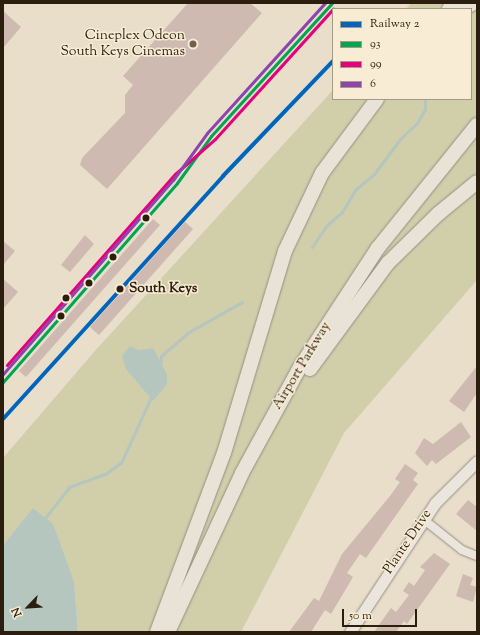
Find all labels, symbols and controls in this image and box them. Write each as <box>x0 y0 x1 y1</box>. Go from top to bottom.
legend <box>332 8 472 100</box>
text: Railway 2 <box>370 15 419 33</box>
place label: Cineplex Odeon South Keys Cinemas <box>60 28 185 60</box>
text: 93 <box>370 35 381 53</box>
marker: Cineplex Odeon South Keys Cinemas <box>188 39 198 49</box>
text: 99 <box>370 55 382 73</box>
text: 6 <box>370 75 376 93</box>
unlabelled marker <box>141 213 151 223</box>
unlabelled marker <box>108 252 118 262</box>
unlabelled marker <box>84 278 94 288</box>
place label: South Keys <box>129 281 197 297</box>
marker: South Keys <box>114 283 126 295</box>
unlabelled marker <box>61 293 71 303</box>
unlabelled marker <box>56 311 66 321</box>
street label: Airport Parkway <box>269 319 335 413</box>
street label: Plante Drive <box>380 506 436 578</box>
north arrow <box>8 587 48 627</box>
scale bar <box>344 601 419 627</box>
text: N <box>8 605 26 619</box>
text: 50 m <box>349 607 372 625</box>

